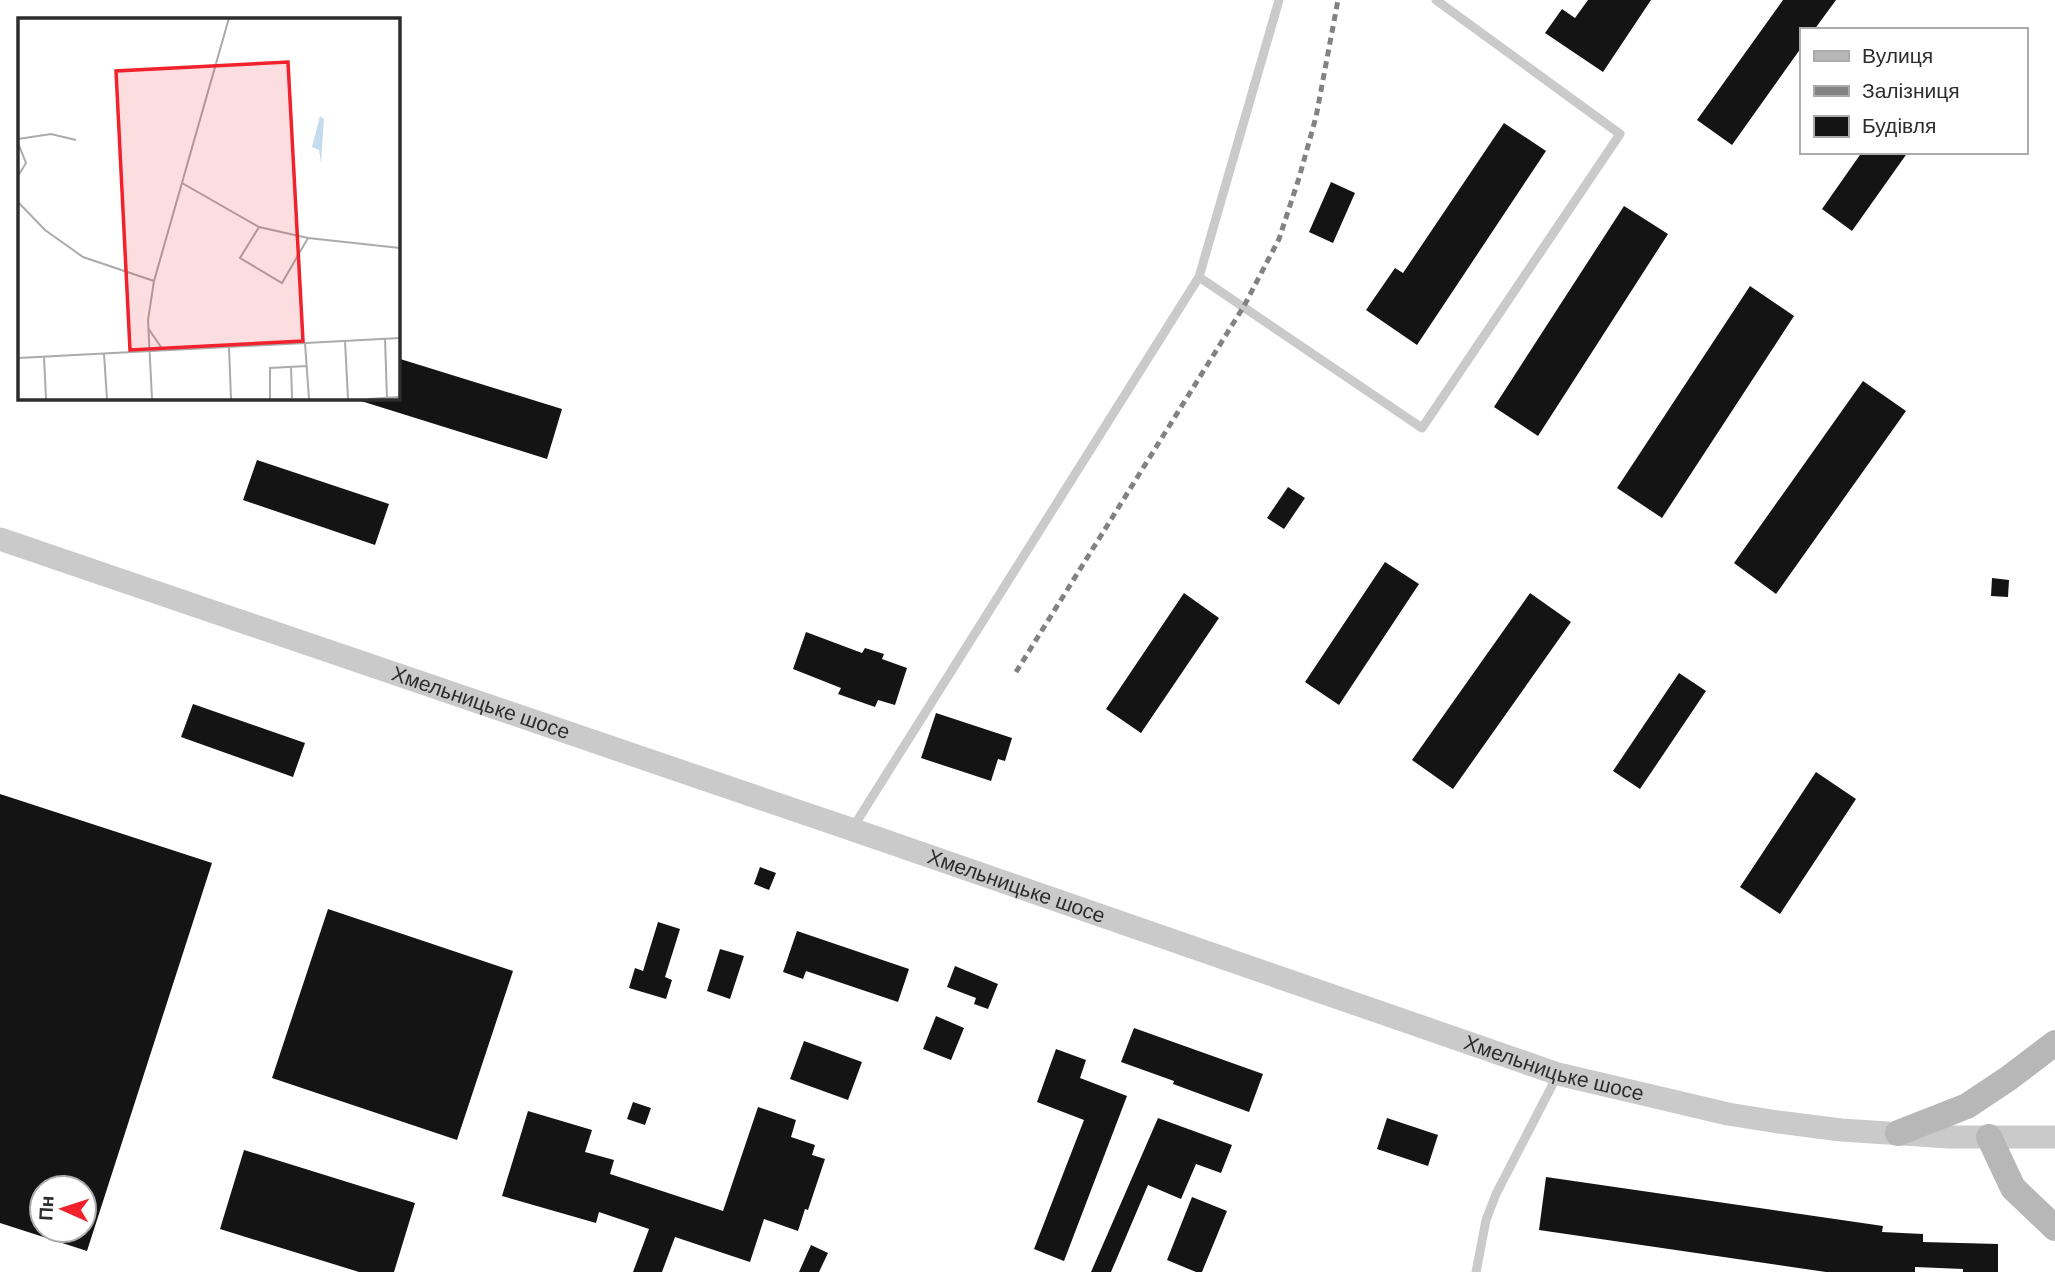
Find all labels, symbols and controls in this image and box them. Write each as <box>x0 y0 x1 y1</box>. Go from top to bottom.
inset map <box>18 18 399 399</box>
legend <box>1800 28 2027 154</box>
text: Вулиця <box>1862 42 1933 70</box>
text: Залізниця <box>1862 77 1960 105</box>
text: Будівля <box>1862 112 1936 140</box>
street label: Хмельницьке шосе <box>388 660 574 746</box>
street label: Хмельницьке шосе <box>924 843 1109 930</box>
street label: Хмельницьке шосе <box>1460 1029 1647 1108</box>
north arrow <box>28 1174 98 1244</box>
text: Пн <box>33 1195 60 1221</box>

